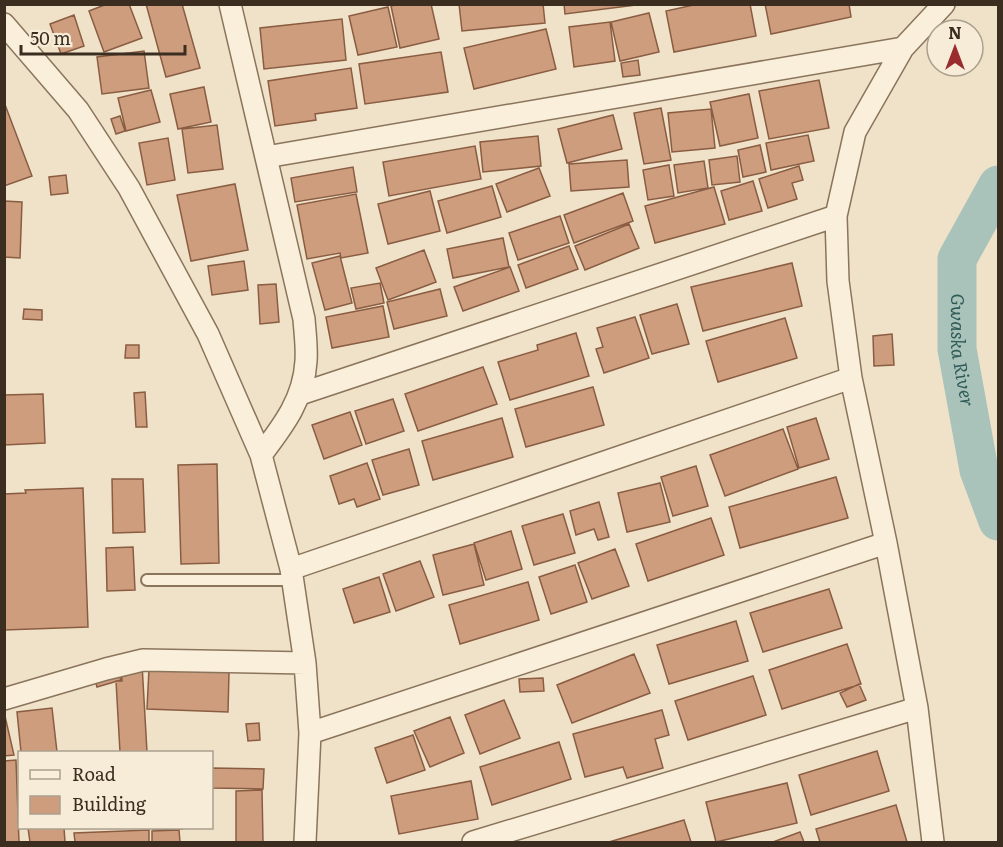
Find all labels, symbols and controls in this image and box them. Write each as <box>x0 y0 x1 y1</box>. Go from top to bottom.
scale bar <box>21 18 184 56</box>
north arrow <box>925 18 985 78</box>
text: N <box>948 20 962 44</box>
text: 50 m <box>30 24 71 51</box>
water label: Gwaska River <box>945 294 982 408</box>
legend <box>18 751 213 829</box>
text: Road <box>72 760 116 787</box>
text: Building <box>72 790 147 817</box>

